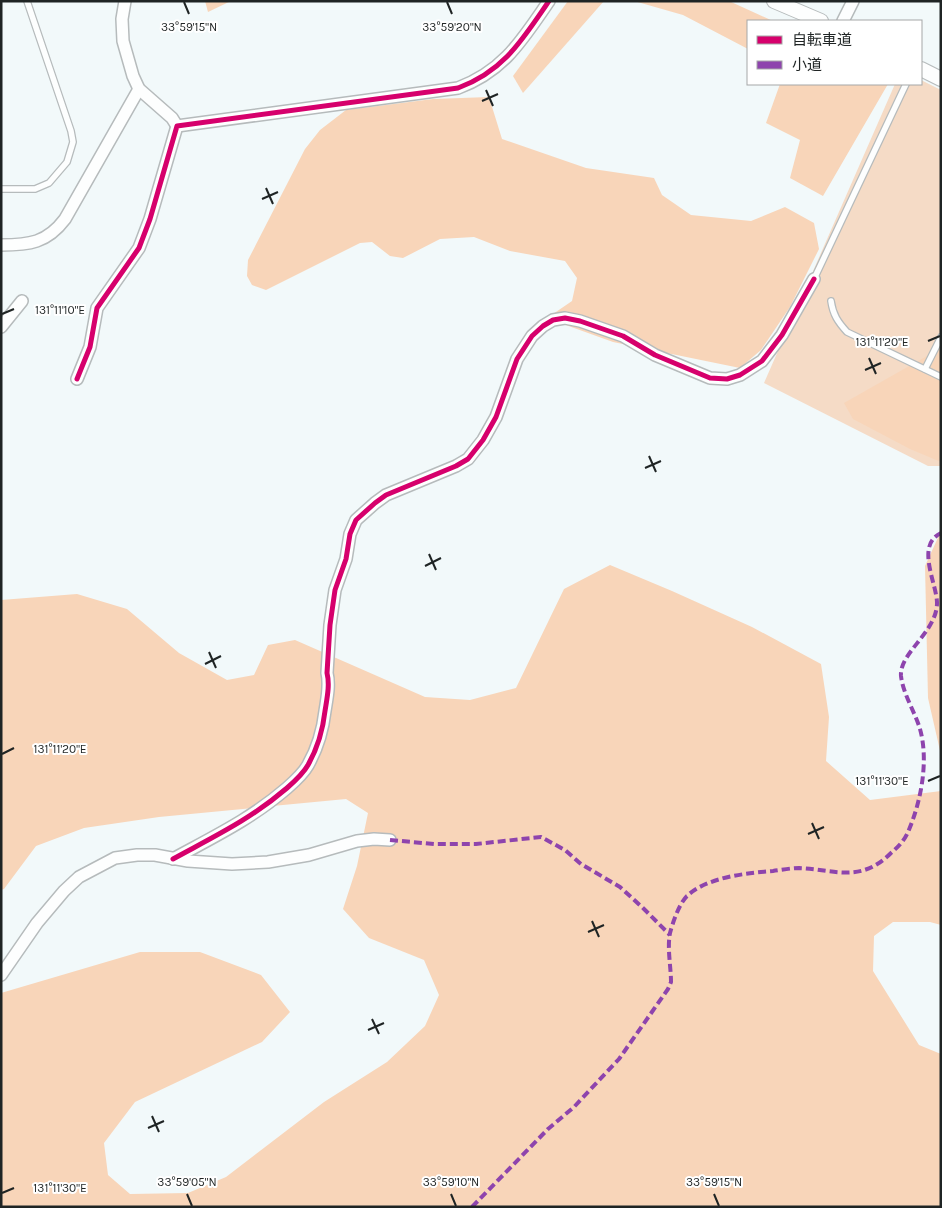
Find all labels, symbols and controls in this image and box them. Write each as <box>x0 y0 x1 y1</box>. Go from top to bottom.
text: 33°59'15"N <box>161 20 217 34</box>
text: 33°59'20"N <box>422 20 482 34</box>
legend <box>747 20 922 85</box>
text: 自転車道 <box>792 31 852 49</box>
text: 小道 <box>792 56 822 74</box>
text: 131°11'10"E <box>35 303 85 317</box>
text: 131°11'20"E <box>855 335 909 349</box>
text: 131°11'20"E <box>33 742 87 756</box>
text: 131°11'30"E <box>855 774 909 788</box>
text: 33°59'05"N <box>157 1175 217 1189</box>
text: 33°59'10"N <box>423 1175 479 1189</box>
text: 33°59'15"N <box>686 1175 742 1189</box>
text: 131°11'30"E <box>33 1181 87 1195</box>

